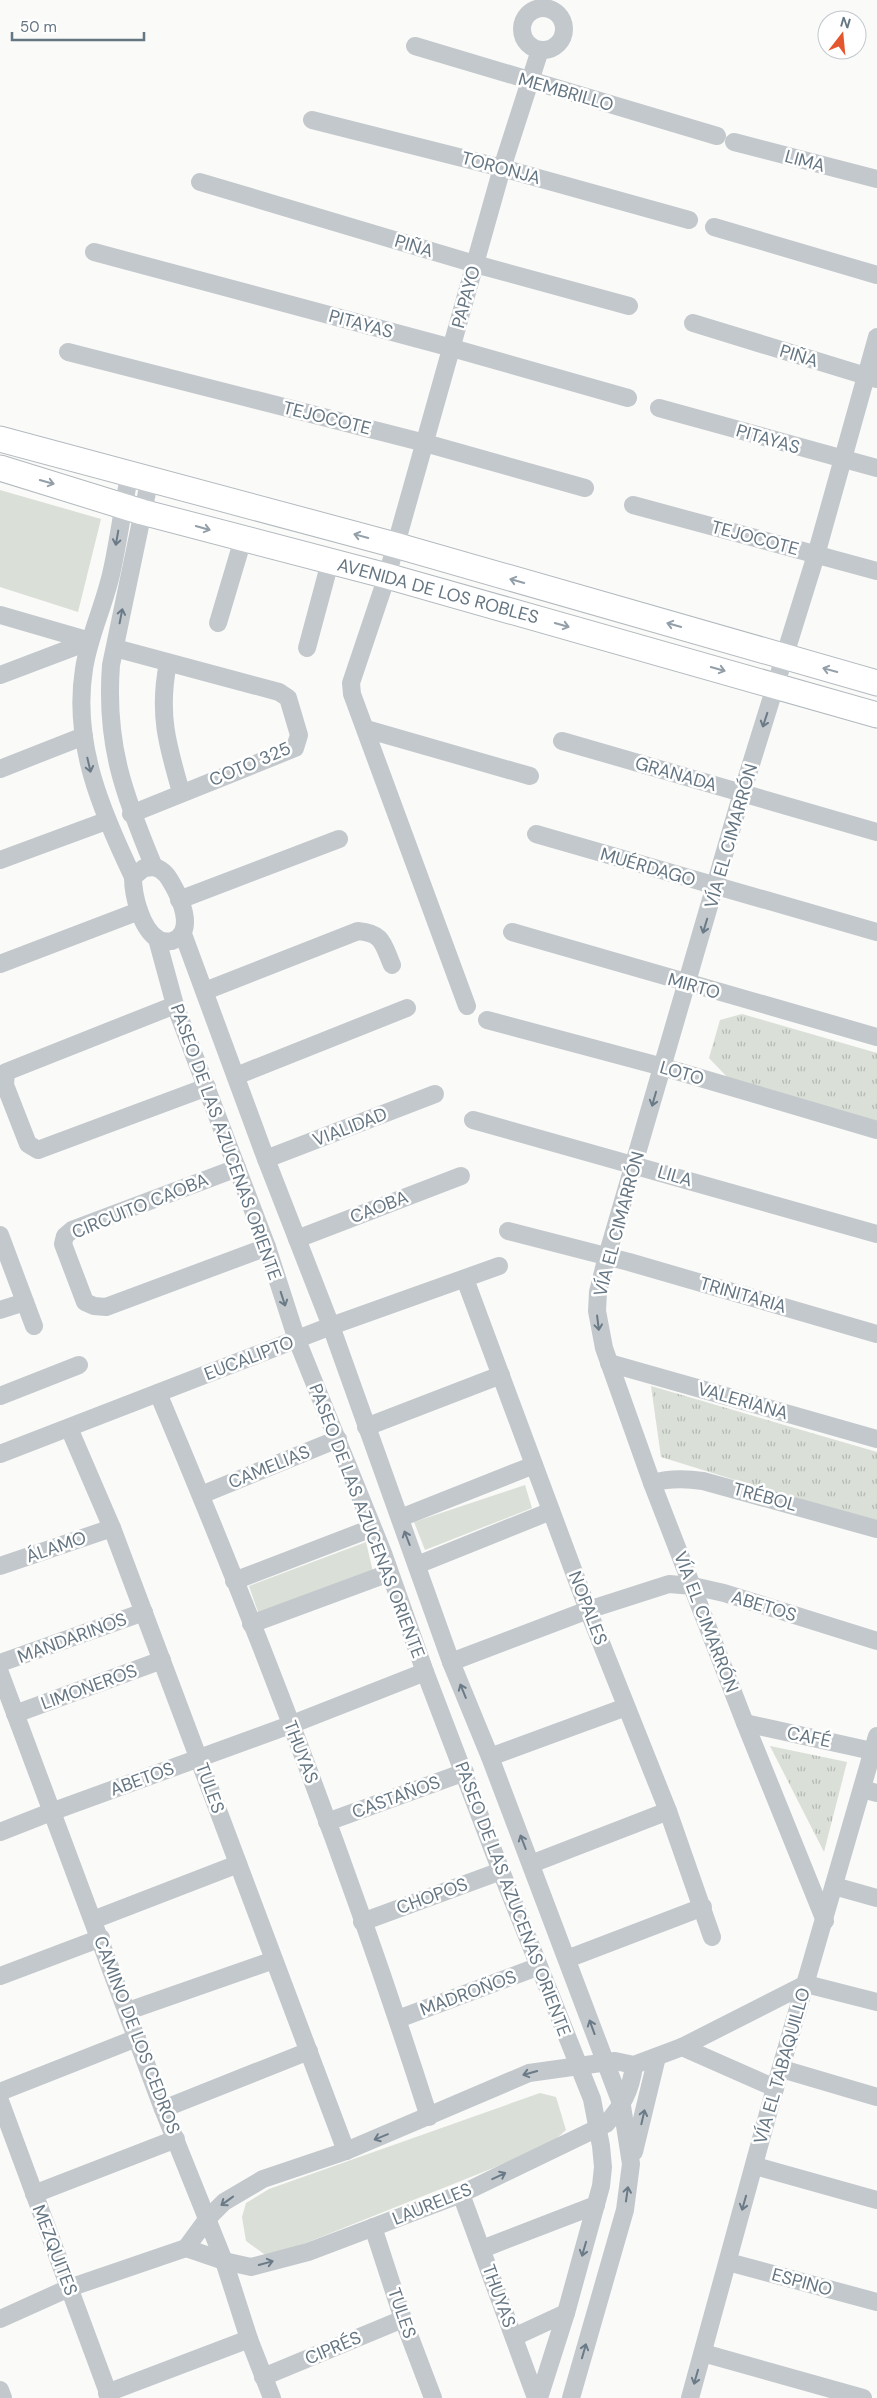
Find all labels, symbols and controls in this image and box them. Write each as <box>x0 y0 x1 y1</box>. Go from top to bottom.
scale bar <box>12 10 145 42</box>
north arrow <box>817 10 867 60</box>
text: N <box>838 12 853 33</box>
text: 50 m <box>20 17 57 37</box>
street label: MEMBRILLO <box>516 67 616 117</box>
street label: LIMA <box>782 144 828 178</box>
street label: TORONJA <box>459 146 543 190</box>
street label: PIÑA <box>392 229 436 263</box>
street label: PAPAYO <box>446 263 486 331</box>
street label: PITAYAS <box>326 304 396 344</box>
street label: PIÑA <box>777 339 821 373</box>
street label: TEJOCOTE <box>281 396 373 440</box>
street label: PITAYAS <box>733 418 803 460</box>
one-way arrow <box>38 477 54 487</box>
street label: TEJOCOTE <box>709 515 801 561</box>
one-way arrow <box>194 523 210 533</box>
one-way arrow <box>112 529 122 545</box>
one-way arrow <box>354 531 370 541</box>
street label: AVENIDA DE LOS ROBLES <box>335 553 541 629</box>
one-way arrow <box>510 576 526 586</box>
one-way arrow <box>117 609 127 625</box>
one-way arrow <box>666 620 682 630</box>
one-way arrow <box>554 621 570 631</box>
one-way arrow <box>710 665 726 675</box>
one-way arrow <box>822 665 838 674</box>
one-way arrow <box>760 712 769 727</box>
street label: COTO 325 <box>206 736 294 792</box>
street label: GRANADA <box>632 751 720 797</box>
one-way arrow <box>85 757 94 773</box>
street label: VÍA EL CIMARRÓN <box>699 761 763 911</box>
street label: MUÉRDAGO <box>598 842 699 892</box>
one-way arrow <box>699 918 709 934</box>
street label: MIRTO <box>665 967 723 1005</box>
street label: PASEO DE LAS AZUCENAS ORIENTE <box>165 1001 287 1283</box>
street label: LOTO <box>657 1055 707 1091</box>
one-way arrow <box>648 1091 658 1107</box>
street label: VIALIDAD <box>309 1102 391 1152</box>
street label: VÍA EL CIMARRÓN <box>588 1149 650 1299</box>
street label: LILA <box>655 1160 695 1192</box>
street label: CIRCUITO CAOBA <box>68 1168 212 1244</box>
street label: CAOBA <box>347 1185 412 1229</box>
street label: TRINITARIA <box>697 1271 789 1319</box>
one-way arrow <box>279 1290 289 1306</box>
one-way arrow <box>593 1315 603 1331</box>
street label: EUCALIPTO <box>201 1330 297 1386</box>
street label: VALERIANA <box>695 1377 791 1425</box>
street label: PASEO DE LAS AZUCENAS ORIENTE <box>303 1380 431 1662</box>
street label: CAMELIAS <box>225 1440 313 1494</box>
street label: TRÉBOL <box>730 1477 800 1517</box>
street label: ÁLAMO <box>23 1525 89 1569</box>
one-way arrow <box>402 1531 411 1546</box>
street label: VÍA EL CIMARRÓN <box>668 1548 744 1696</box>
street label: NOPALES <box>563 1568 613 1648</box>
street label: ABETOS <box>729 1585 799 1627</box>
street label: MANDARINOS <box>14 1607 130 1669</box>
street label: LIMONEROS <box>38 1659 140 1715</box>
one-way arrow <box>458 1684 468 1699</box>
street label: THUYAS <box>278 1717 324 1787</box>
street label: CAFÉ <box>785 1721 833 1753</box>
street label: ABETOS <box>107 1756 177 1802</box>
street label: PASEO DE LAS AZUCENAS ORIENTE <box>449 1758 577 2040</box>
street label: TULES <box>190 1759 230 1817</box>
street label: CASTAÑOS <box>349 1770 443 1824</box>
one-way arrow <box>518 1835 527 1850</box>
street label: CHOPOS <box>393 1872 471 1920</box>
street label: CAMINO DE LOS CEDROS <box>88 1932 186 2138</box>
street label: MADROÑOS <box>416 1964 520 2022</box>
street label: VÍA EL TABAQUILLO <box>748 1985 816 2147</box>
one-way arrow <box>587 2020 596 2035</box>
one-way arrow <box>523 2069 539 2079</box>
one-way arrow <box>639 2109 648 2125</box>
one-way arrow <box>374 2132 389 2142</box>
one-way arrow <box>491 2170 506 2180</box>
street label: LAURELES <box>389 2177 475 2231</box>
one-way arrow <box>622 2187 632 2203</box>
one-way arrow <box>739 2195 749 2211</box>
one-way arrow <box>220 2196 234 2206</box>
street label: MEZQUITES <box>27 2201 83 2299</box>
one-way arrow <box>578 2241 588 2257</box>
one-way arrow <box>258 2258 274 2267</box>
street label: THUYAS <box>476 2261 522 2331</box>
street label: ESPINO <box>769 2262 835 2302</box>
street label: TULES <box>382 2285 422 2341</box>
street label: CIPRÉS <box>301 2325 365 2371</box>
one-way arrow <box>580 2344 590 2360</box>
one-way arrow <box>691 2368 701 2384</box>

